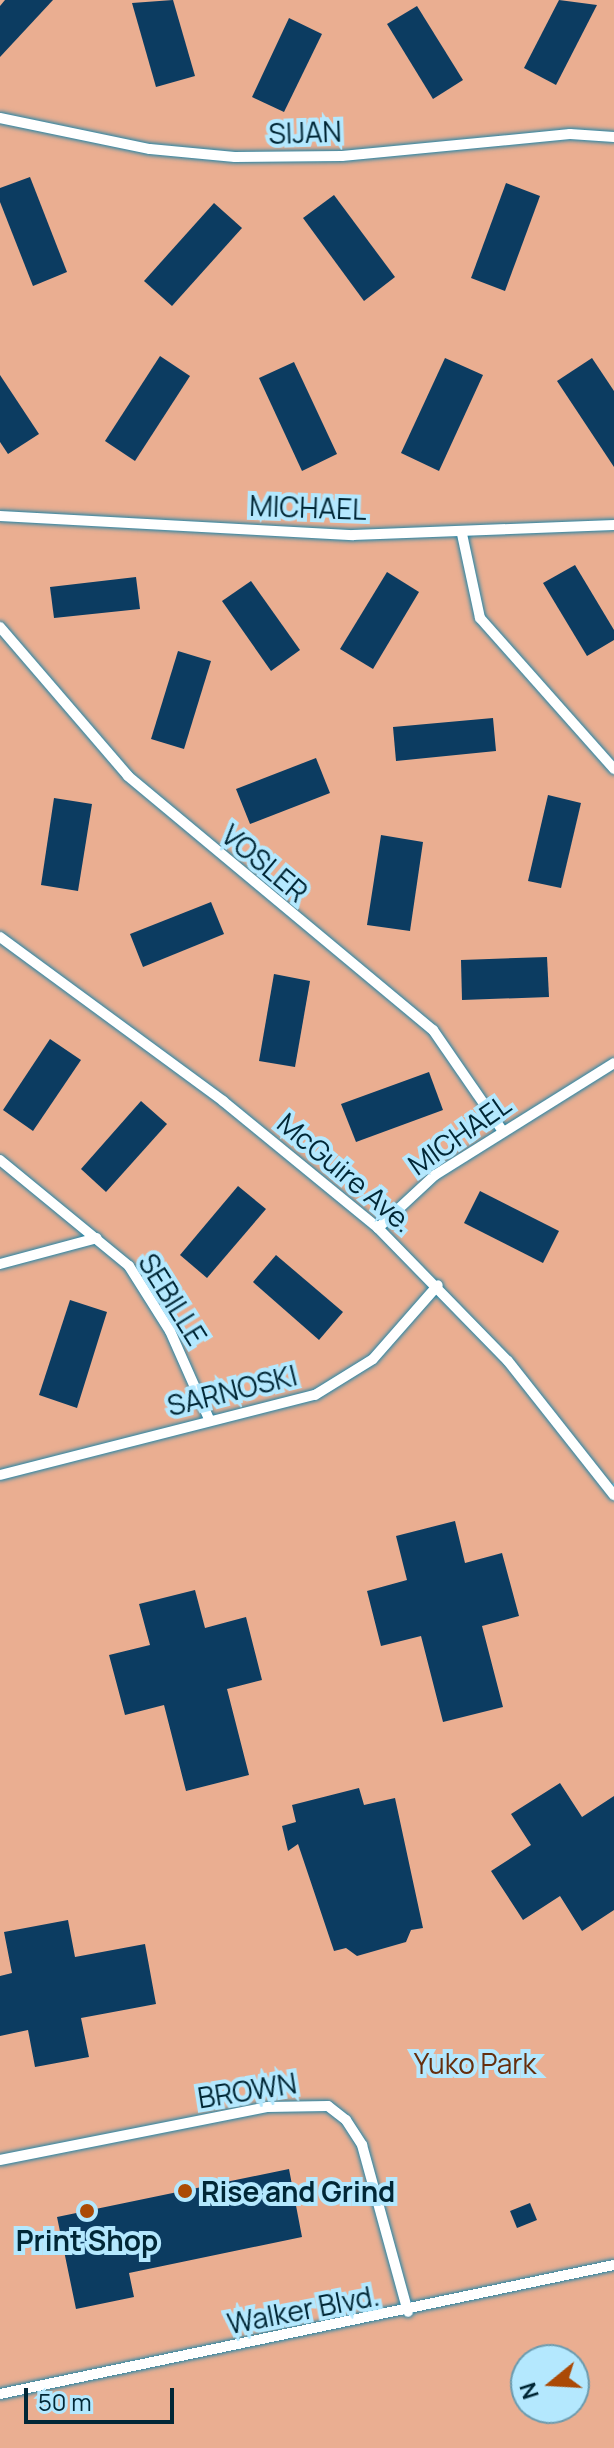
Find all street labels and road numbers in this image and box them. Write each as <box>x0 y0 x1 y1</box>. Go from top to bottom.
street label: SIJAN <box>268 114 342 150</box>
street label: MICHAEL <box>249 488 367 526</box>
street label: VOSLER <box>215 817 315 909</box>
street label: MICHAEL <box>401 1087 517 1181</box>
street label: McGuire Ave. <box>271 1105 421 1239</box>
street label: SEBILLE <box>132 1247 214 1351</box>
street label: SARNOSKI <box>164 1358 300 1422</box>
street label: BROWN <box>195 2066 299 2114</box>
street label: Walker Blvd. <box>224 2278 382 2340</box>

